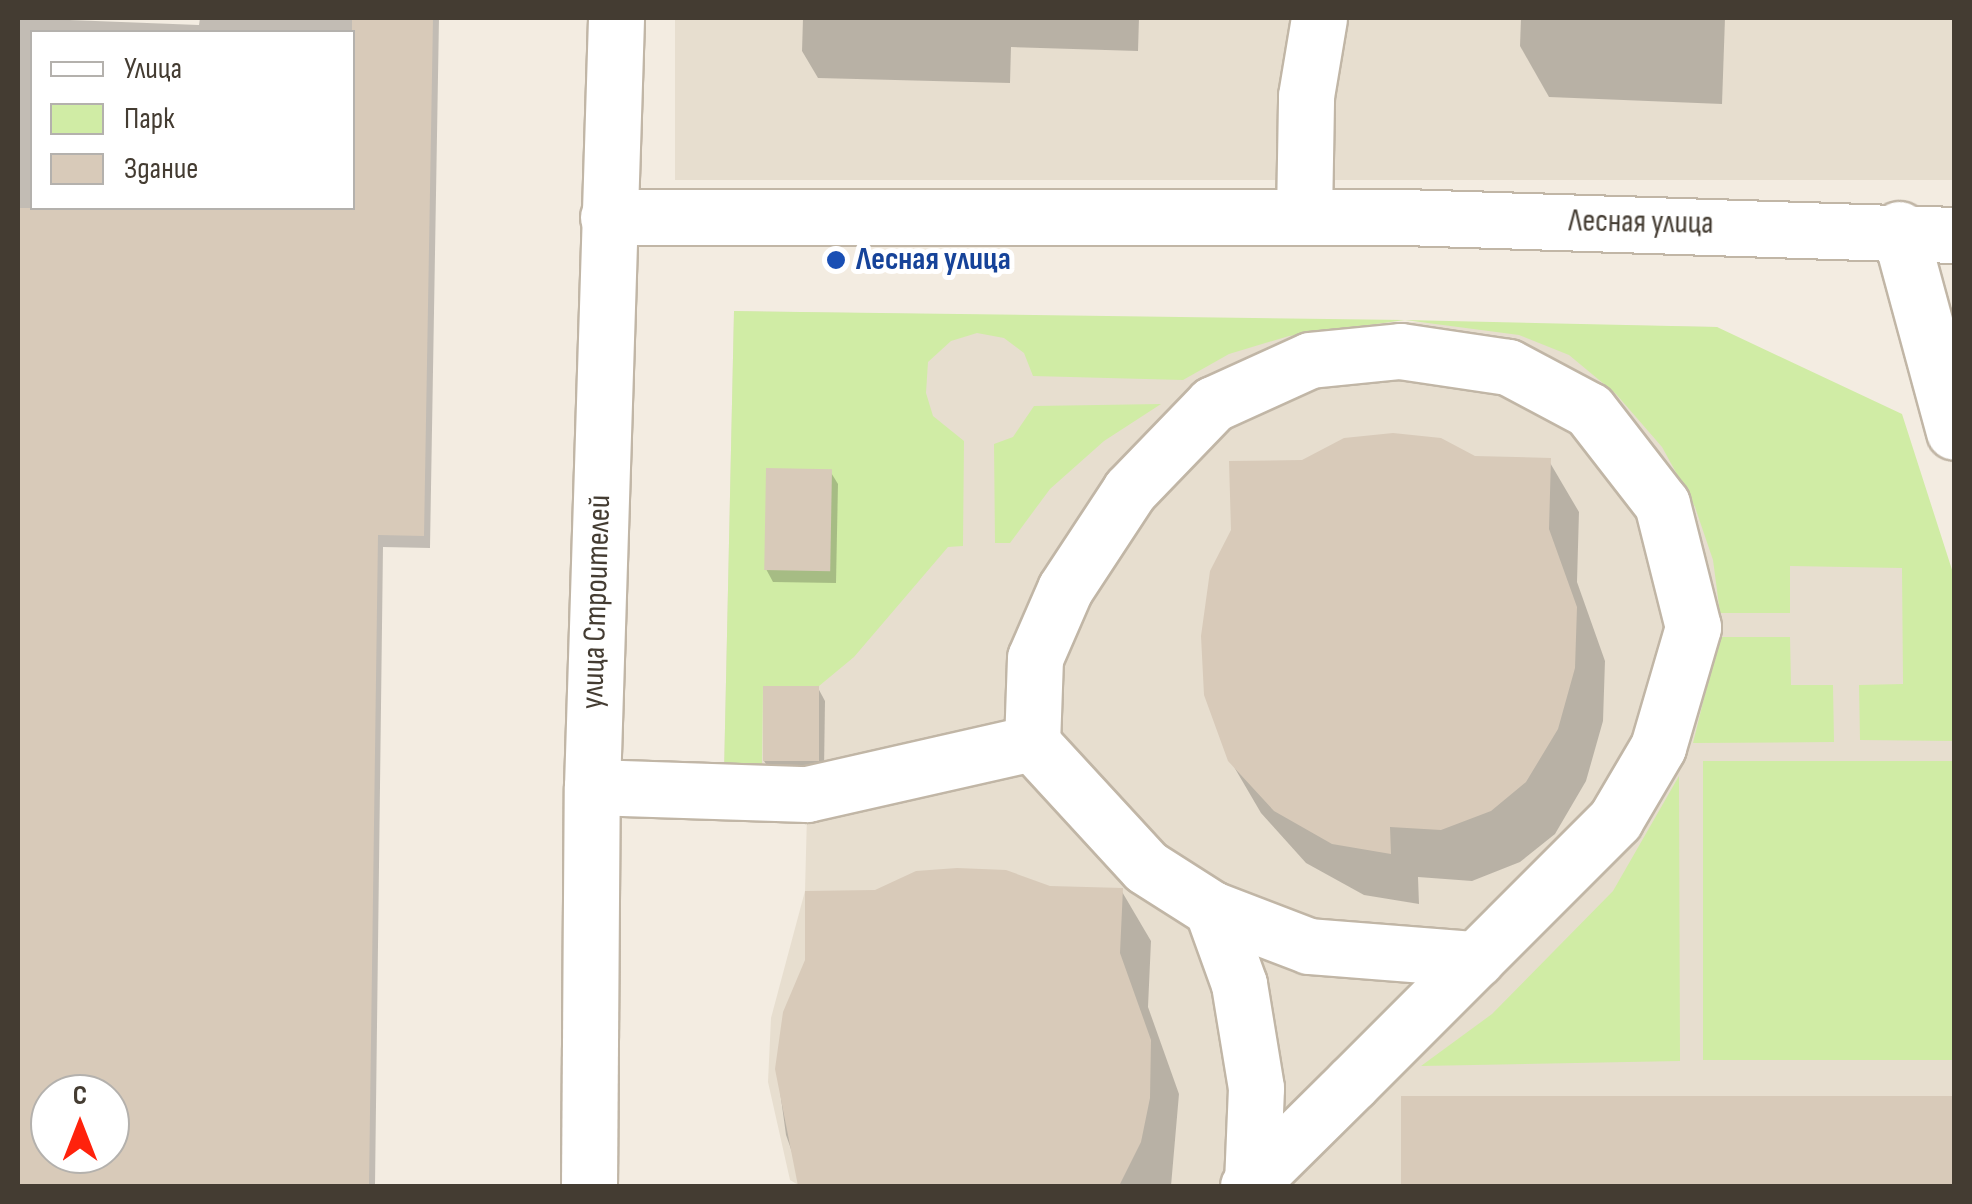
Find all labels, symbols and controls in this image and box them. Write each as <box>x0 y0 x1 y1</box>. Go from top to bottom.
legend <box>30 30 355 210</box>
text: Улица <box>124 51 182 87</box>
text: Парк <box>124 101 175 137</box>
text: Здание <box>124 151 198 187</box>
street label: Лесная улица <box>1568 203 1714 243</box>
place label: Лесная улица <box>856 241 1011 279</box>
marker: Лесная улица <box>825 249 847 271</box>
street label: улица Строителей <box>574 494 620 710</box>
north arrow <box>30 1074 130 1174</box>
text: С <box>73 1079 87 1112</box>

